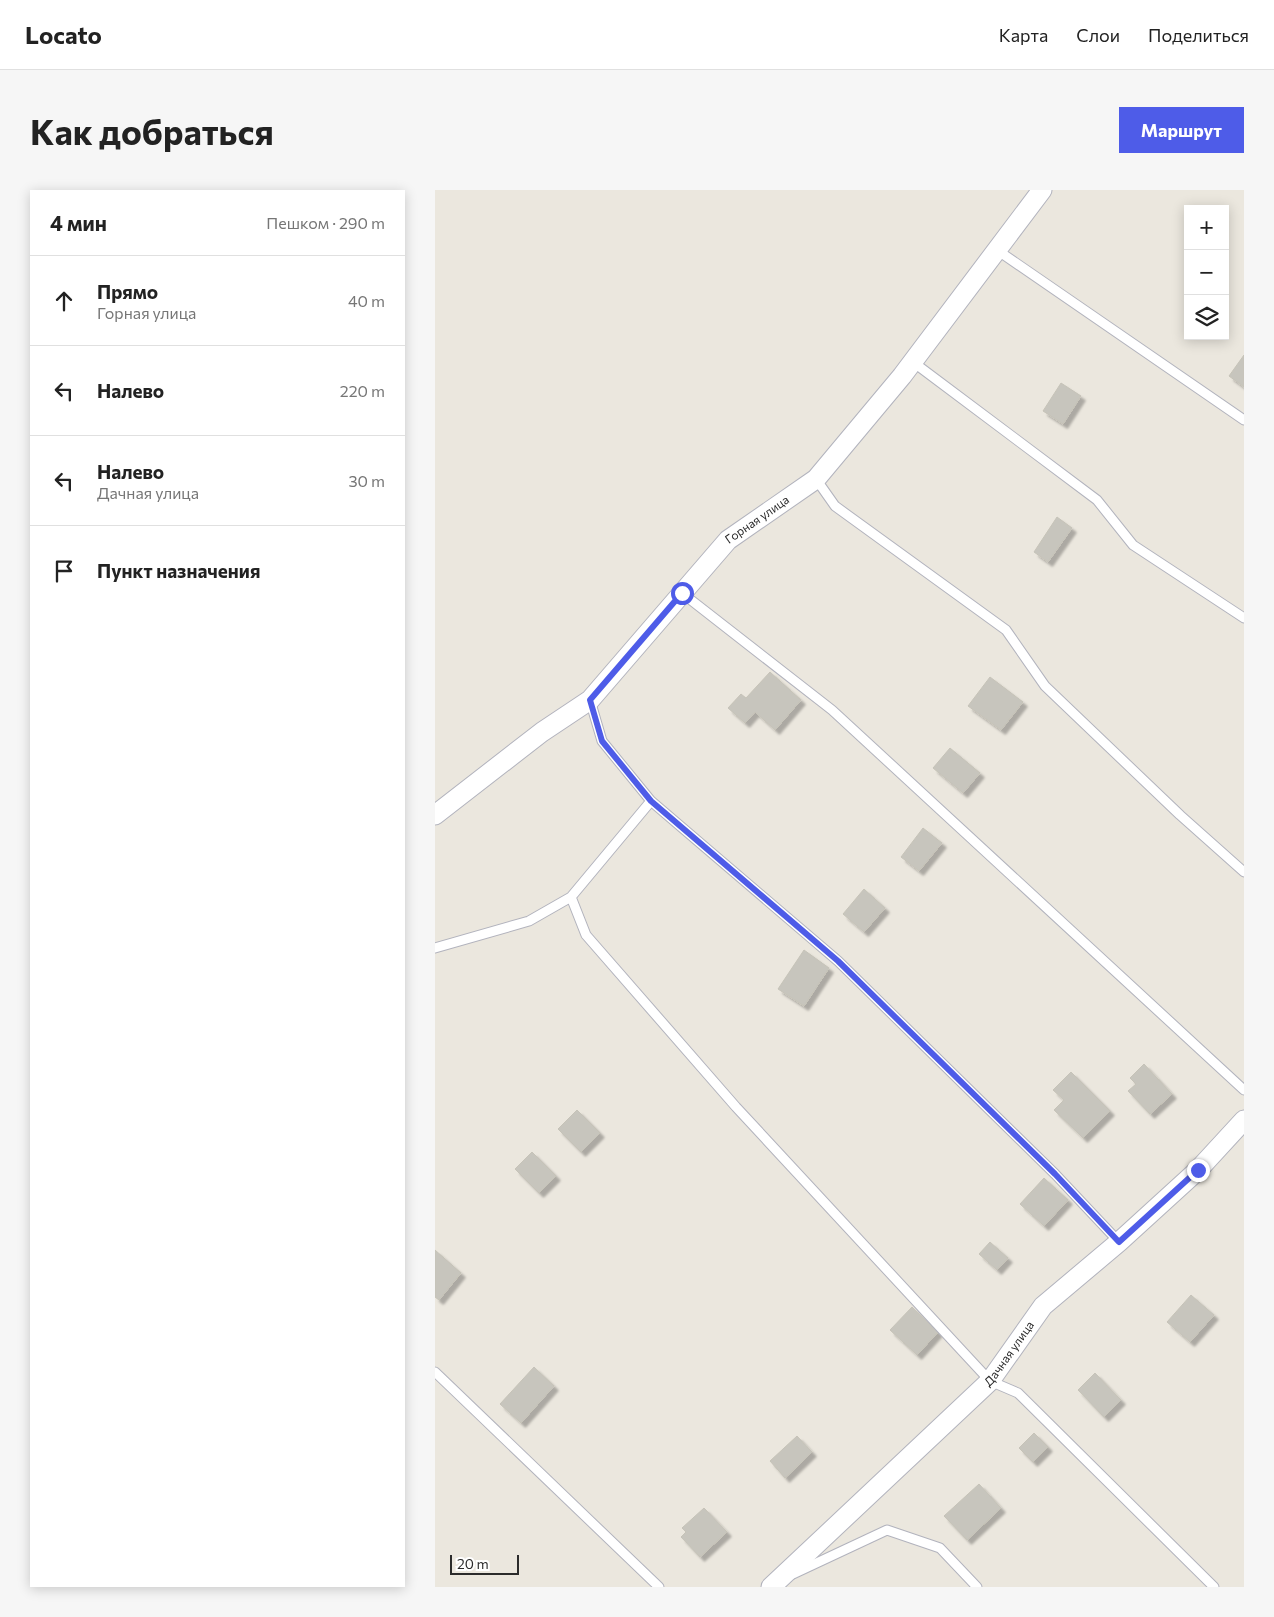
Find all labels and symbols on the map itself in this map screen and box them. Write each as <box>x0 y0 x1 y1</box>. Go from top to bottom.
street label: Горная улица <box>722 492 791 546</box>
route start <box>671 582 694 605</box>
route end <box>1187 1159 1210 1182</box>
street label: Дачная улица <box>981 1318 1036 1389</box>
scale bar <box>450 1552 519 1575</box>

